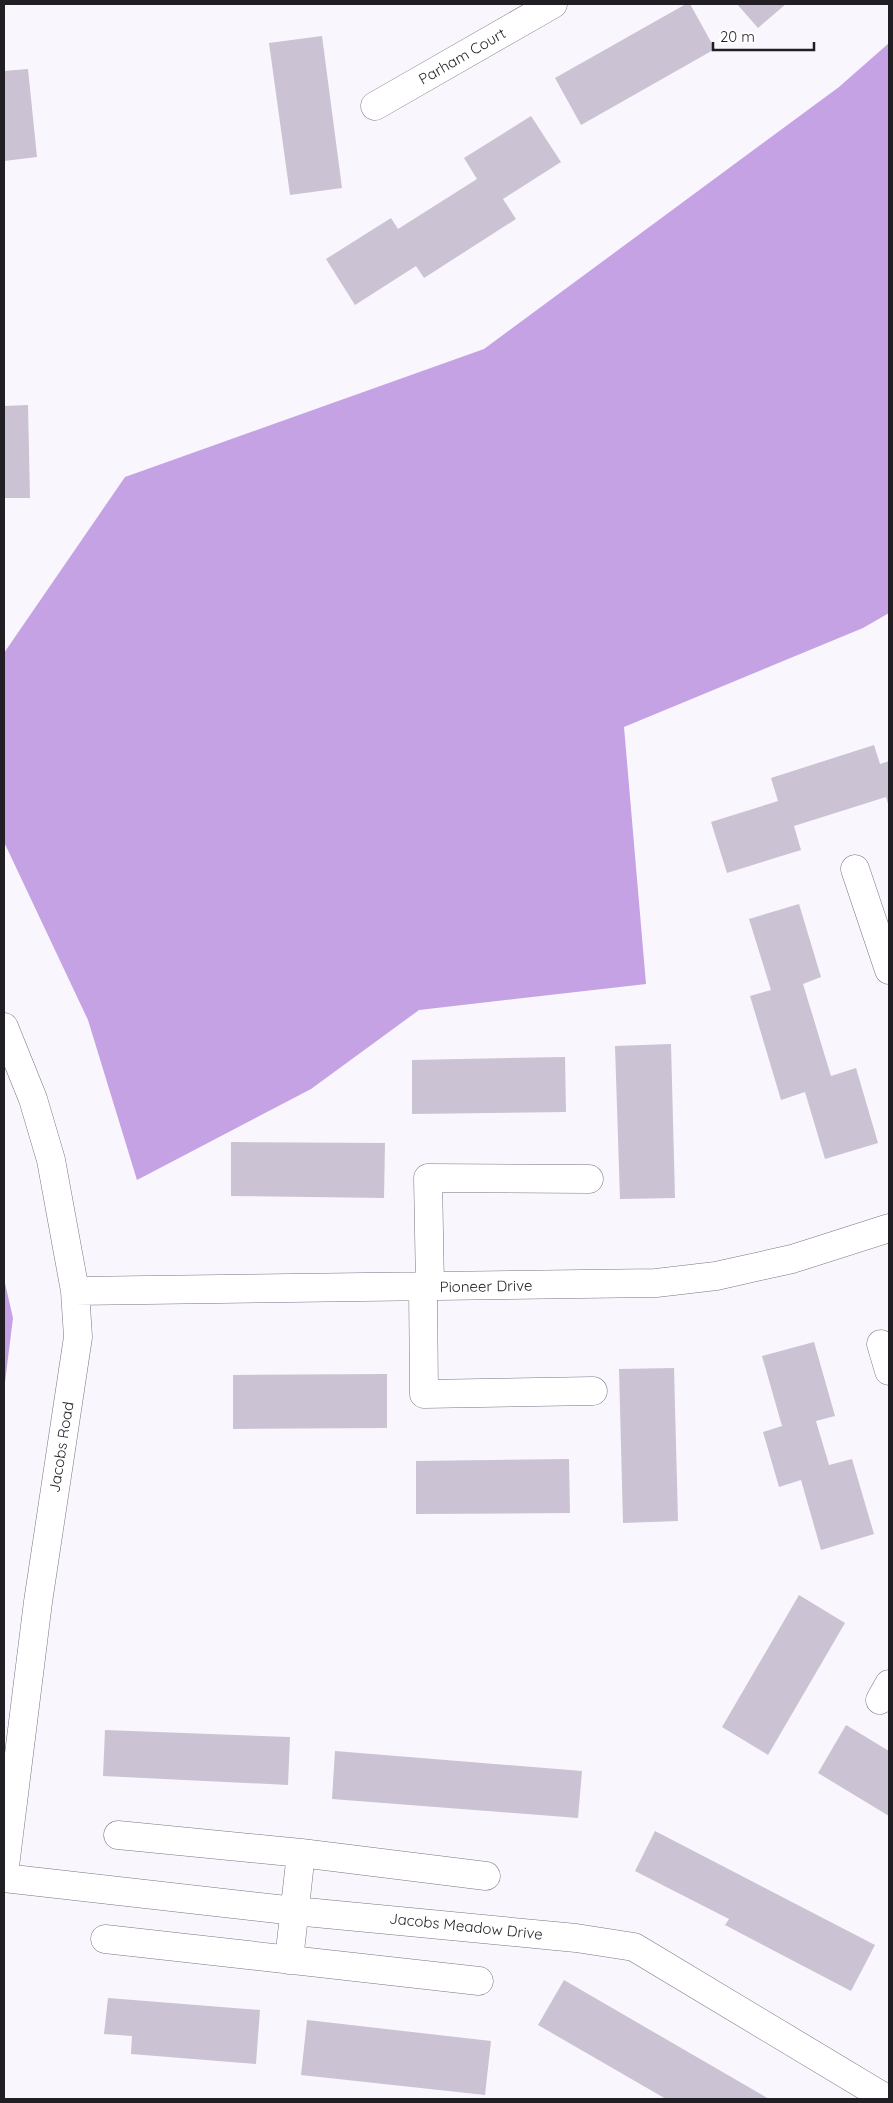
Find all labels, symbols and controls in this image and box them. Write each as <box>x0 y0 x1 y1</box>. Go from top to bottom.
scale bar <box>713 20 814 52</box>
street label: Parham Court <box>415 23 509 89</box>
text: 20 m <box>720 27 755 46</box>
street label: Pioneer Drive <box>439 1276 533 1296</box>
street label: Jacobs Road <box>44 1400 78 1494</box>
street label: Jacobs Meadow Drive <box>388 1908 544 1944</box>

